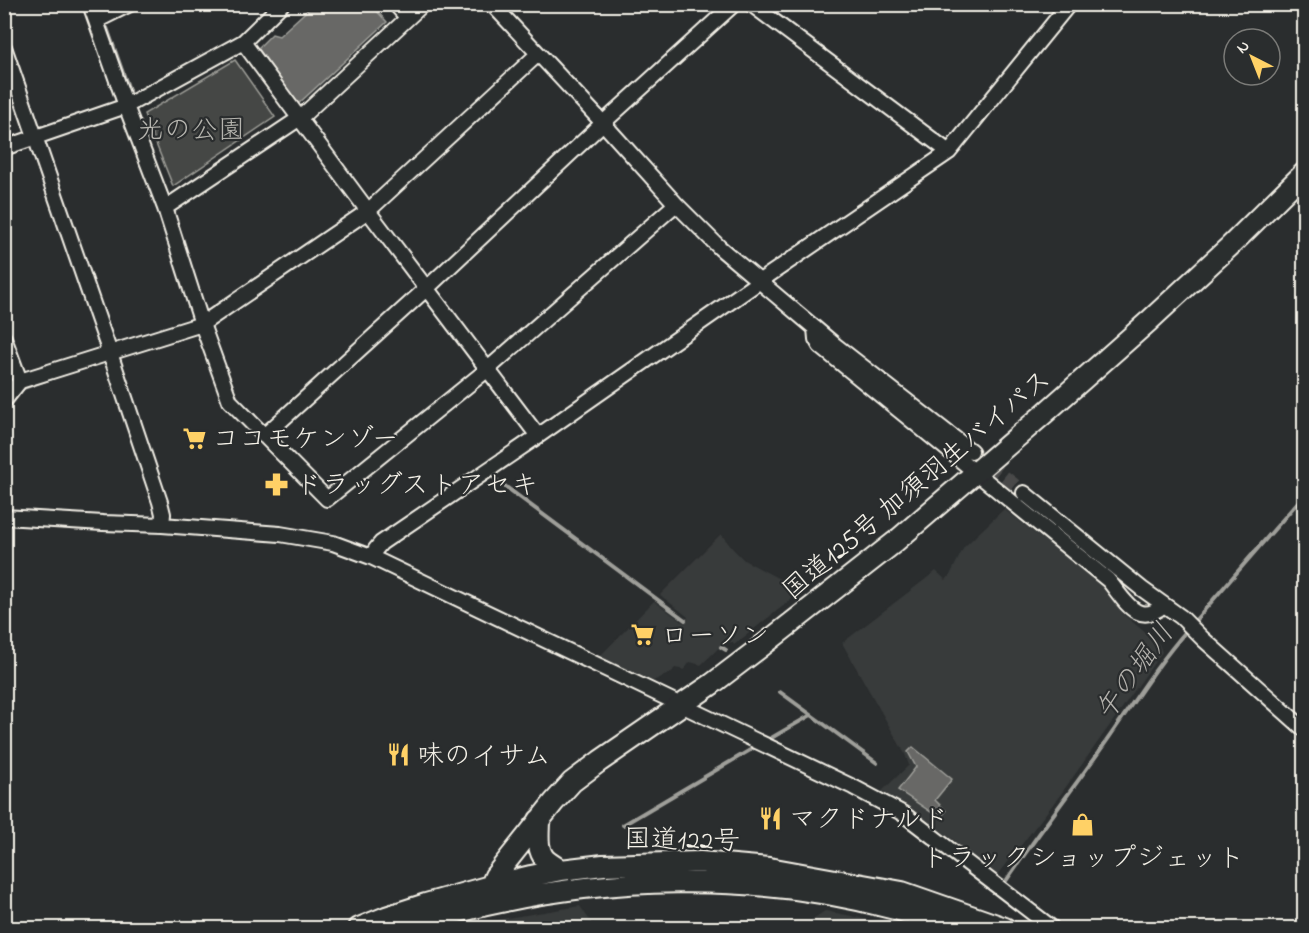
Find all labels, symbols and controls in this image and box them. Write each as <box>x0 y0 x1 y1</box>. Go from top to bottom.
north arrow <box>1222 27 1282 87</box>
text: N <box>1231 35 1255 60</box>
park label: 光の公園 <box>137 112 245 151</box>
street label: 国道125号 加須羽生バイパス <box>775 361 1061 610</box>
place label: ココモケンゾー <box>212 421 399 460</box>
supermarket icon: ココモケンゾー <box>181 425 207 451</box>
place label: ドラッグストアセキ <box>295 467 538 506</box>
pharmacy icon: ドラッグストアセキ <box>264 471 290 497</box>
water label: 午の堀川 <box>1086 616 1185 730</box>
place label: ローソン <box>661 618 769 657</box>
supermarket icon: ローソン <box>630 622 656 648</box>
place label: 味のイサム <box>417 738 551 777</box>
restaurant icon: 味のイサム <box>386 742 412 768</box>
place label: マクドナルド <box>789 801 949 840</box>
restaurant icon: マクドナルド <box>758 805 784 831</box>
shop icon: トラックショップジェット <box>1070 812 1096 838</box>
street label: 国道122号 <box>623 821 741 862</box>
place label: トラックショップジェット <box>922 840 1244 879</box>

